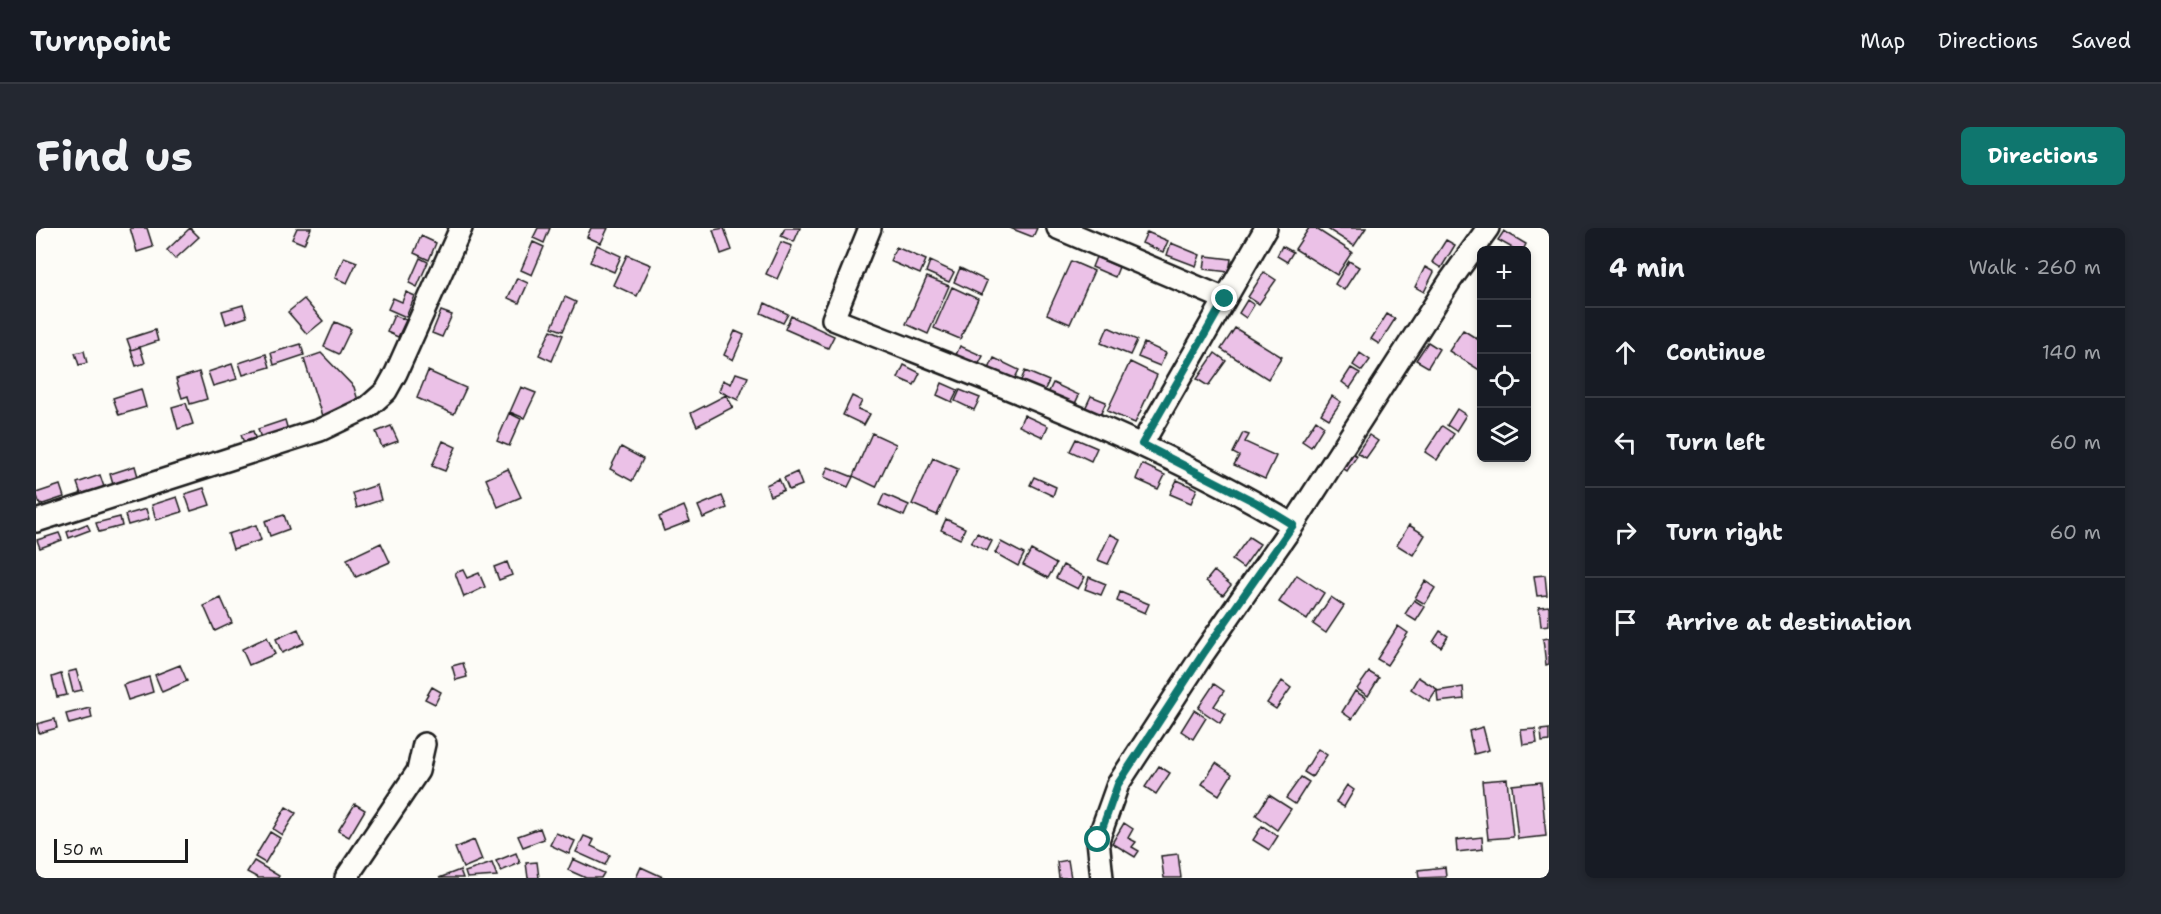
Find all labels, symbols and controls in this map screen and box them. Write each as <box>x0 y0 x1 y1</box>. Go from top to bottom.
text: Turnpoint <box>30 22 171 60</box>
text: Map <box>1860 27 1905 55</box>
text: Directions <box>1938 27 2038 55</box>
text: Saved <box>2071 27 2131 55</box>
button: Directions <box>1961 127 2125 185</box>
text: Find us <box>36 128 193 184</box>
map controls <box>1477 246 1531 462</box>
button: + <box>1477 246 1531 300</box>
text: 4 min <box>1609 250 1685 285</box>
text: Walk · 260 m <box>1969 254 2101 280</box>
route end <box>1211 285 1237 311</box>
button: − <box>1477 300 1531 354</box>
icon: ahead <box>1609 336 1642 369</box>
text: Continue <box>1666 338 1766 367</box>
text: 140 m <box>2042 339 2101 365</box>
button: locate <box>1477 354 1531 408</box>
button: layers <box>1477 408 1531 462</box>
icon: left <box>1609 426 1642 459</box>
text: Turn left <box>1666 428 1765 457</box>
text: 60 m <box>2049 429 2101 455</box>
icon: right <box>1609 516 1642 549</box>
text: Turn right <box>1666 518 1783 547</box>
text: 60 m <box>2049 519 2101 545</box>
icon: arrive <box>1609 606 1642 639</box>
text: Arrive at destination <box>1666 608 1912 637</box>
route start <box>1084 826 1110 852</box>
scale bar <box>54 836 188 864</box>
text: 50 m <box>63 839 103 860</box>

